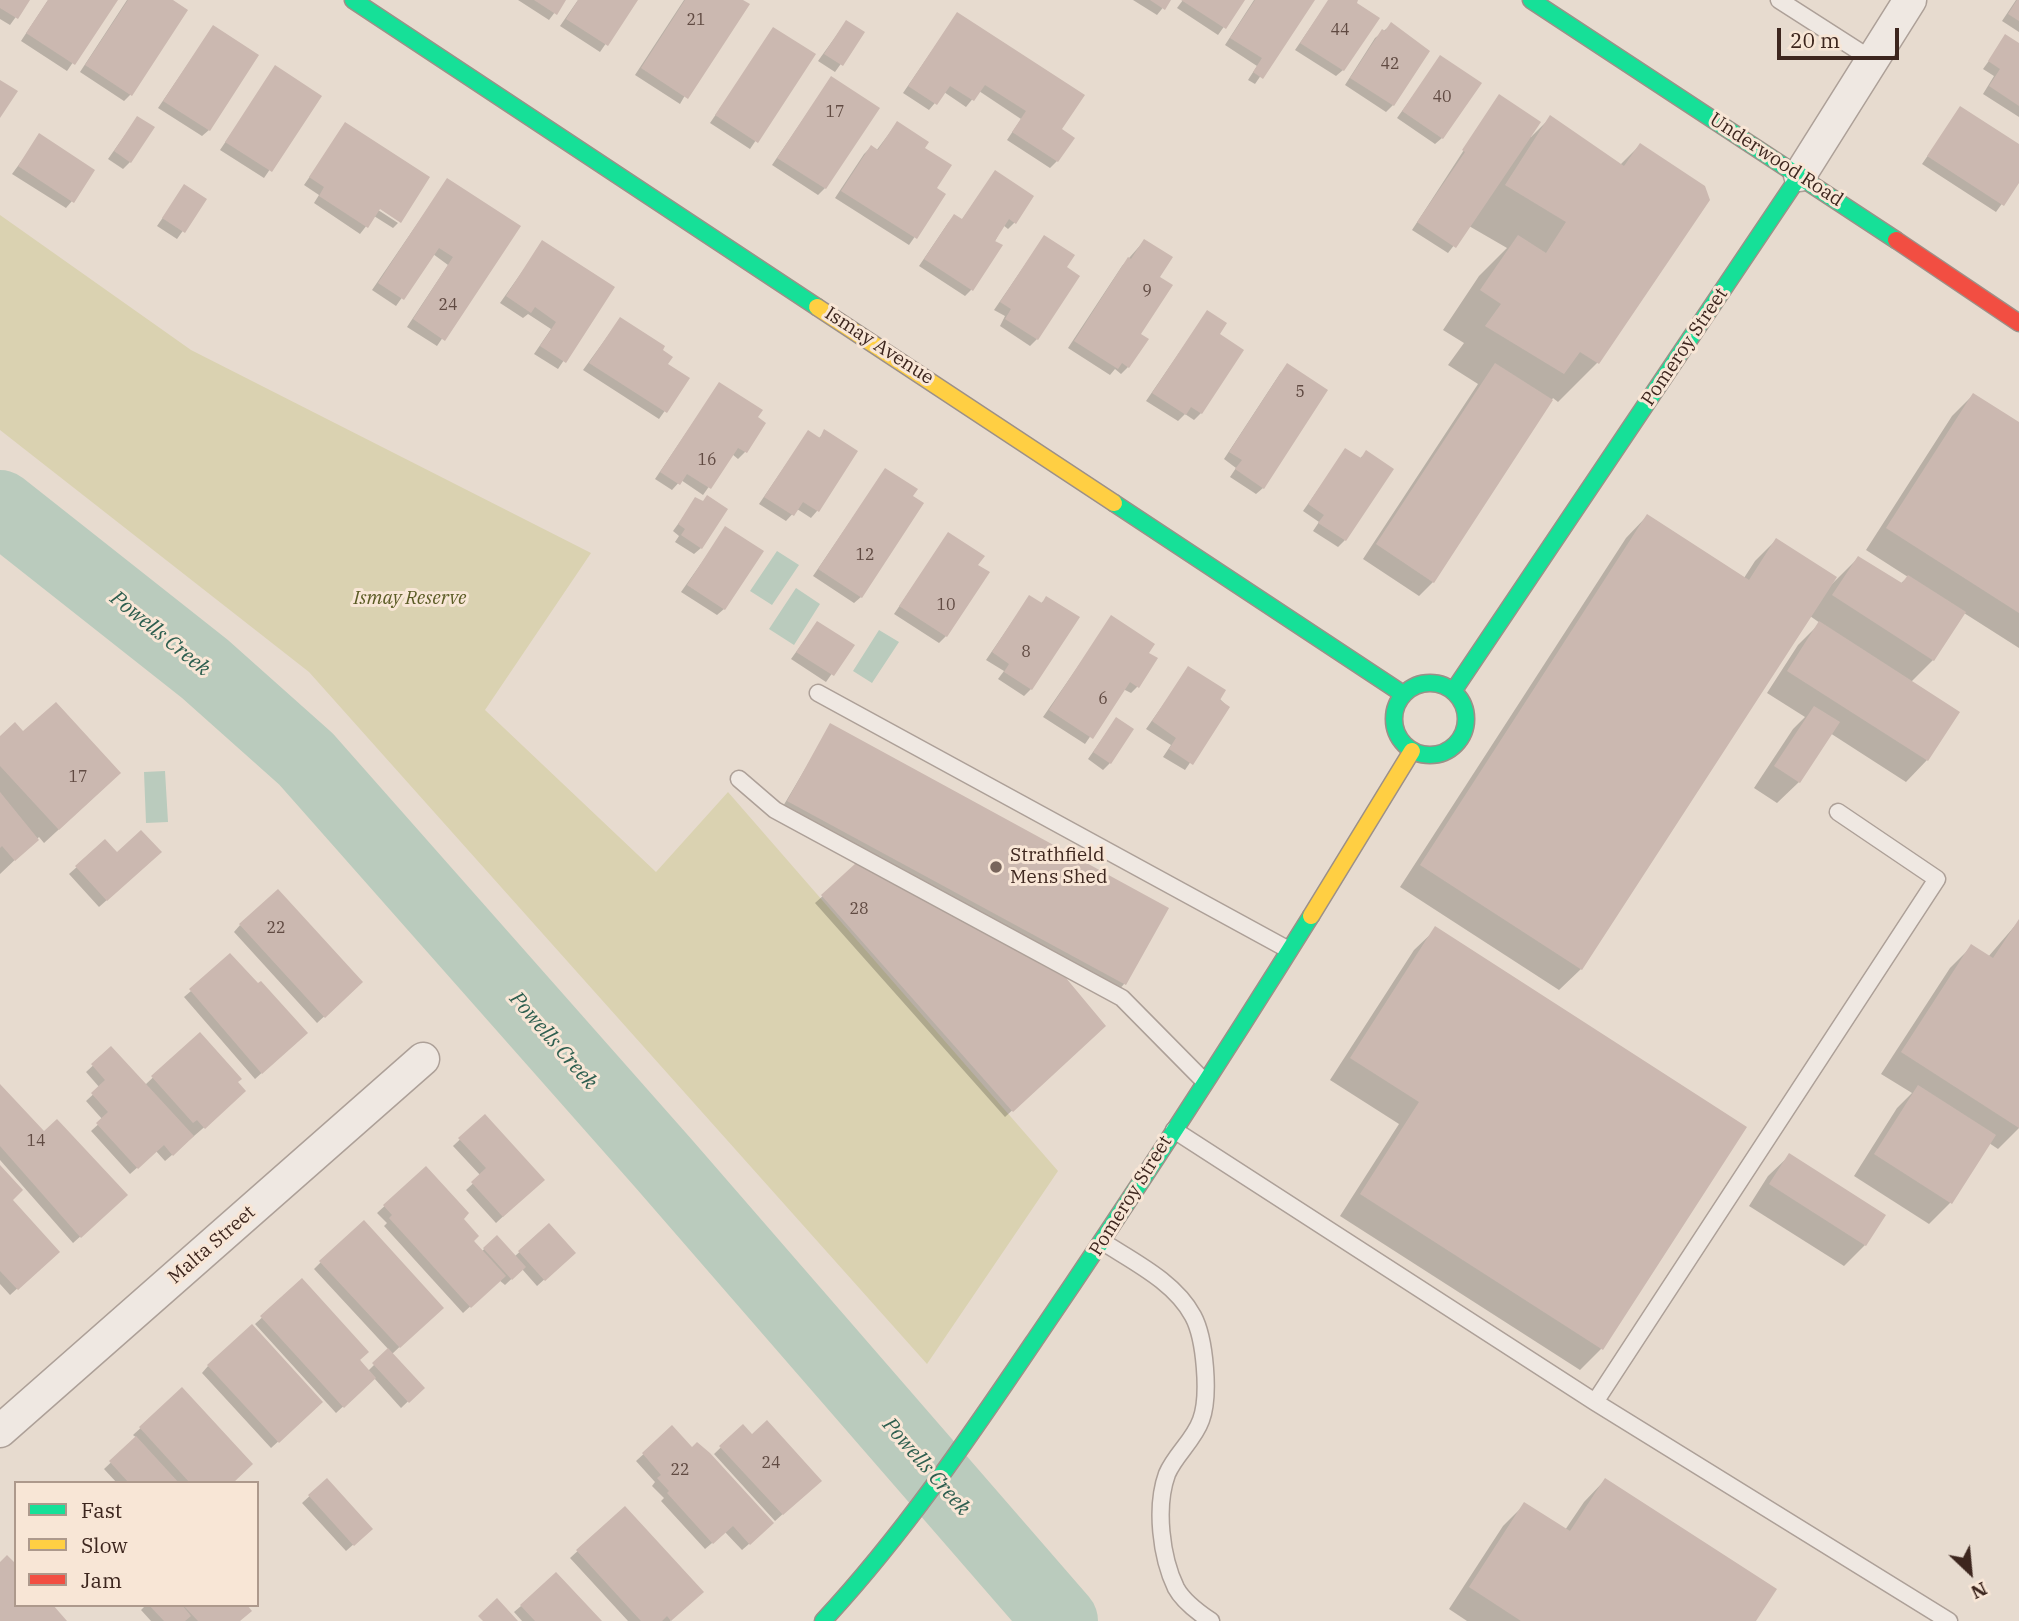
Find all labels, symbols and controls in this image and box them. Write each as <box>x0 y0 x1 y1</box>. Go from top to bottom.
house number: 21 <box>686 10 706 30</box>
scale bar <box>1781 14 1904 58</box>
house number: 44 <box>1330 20 1350 40</box>
text: 20 m <box>1790 26 1840 54</box>
house number: 42 <box>1380 54 1400 74</box>
house number: 40 <box>1432 87 1452 107</box>
house number: 17 <box>825 102 845 122</box>
street label: Underwood Road <box>1705 108 1847 212</box>
house number: 9 <box>1142 281 1152 301</box>
street label: Pomeroy Street <box>1637 284 1733 410</box>
house number: 24 <box>438 295 458 315</box>
street label: Ismay Avenue <box>820 302 938 390</box>
house number: 5 <box>1295 382 1305 402</box>
house number: 16 <box>697 450 717 470</box>
house number: 12 <box>855 545 875 565</box>
water label: Powells Creek <box>105 586 215 682</box>
park label: Ismay Reserve <box>354 588 466 610</box>
house number: 10 <box>936 595 956 615</box>
house number: 8 <box>1021 642 1031 662</box>
house number: 6 <box>1098 689 1108 709</box>
house number: 17 <box>68 767 88 787</box>
place label: Strathfield Mens Shed <box>1010 845 1108 889</box>
marker: Strathfield Mens Shed <box>988 859 1004 875</box>
house number: 28 <box>849 899 869 919</box>
house number: 22 <box>266 918 286 938</box>
water label: Powells Creek <box>504 987 602 1095</box>
house number: 14 <box>26 1131 46 1151</box>
street label: Pomeroy Street <box>1085 1132 1177 1260</box>
street label: Malta Street <box>164 1201 260 1289</box>
water label: Powells Creek <box>877 1413 975 1521</box>
house number: 24 <box>761 1453 781 1473</box>
house number: 22 <box>670 1460 690 1480</box>
legend <box>14 1481 259 1607</box>
text: Fast <box>81 1496 122 1524</box>
text: Slow <box>81 1531 128 1559</box>
north arrow <box>1935 1537 2005 1607</box>
text: Jam <box>81 1566 122 1594</box>
text: N <box>1967 1577 1991 1605</box>

